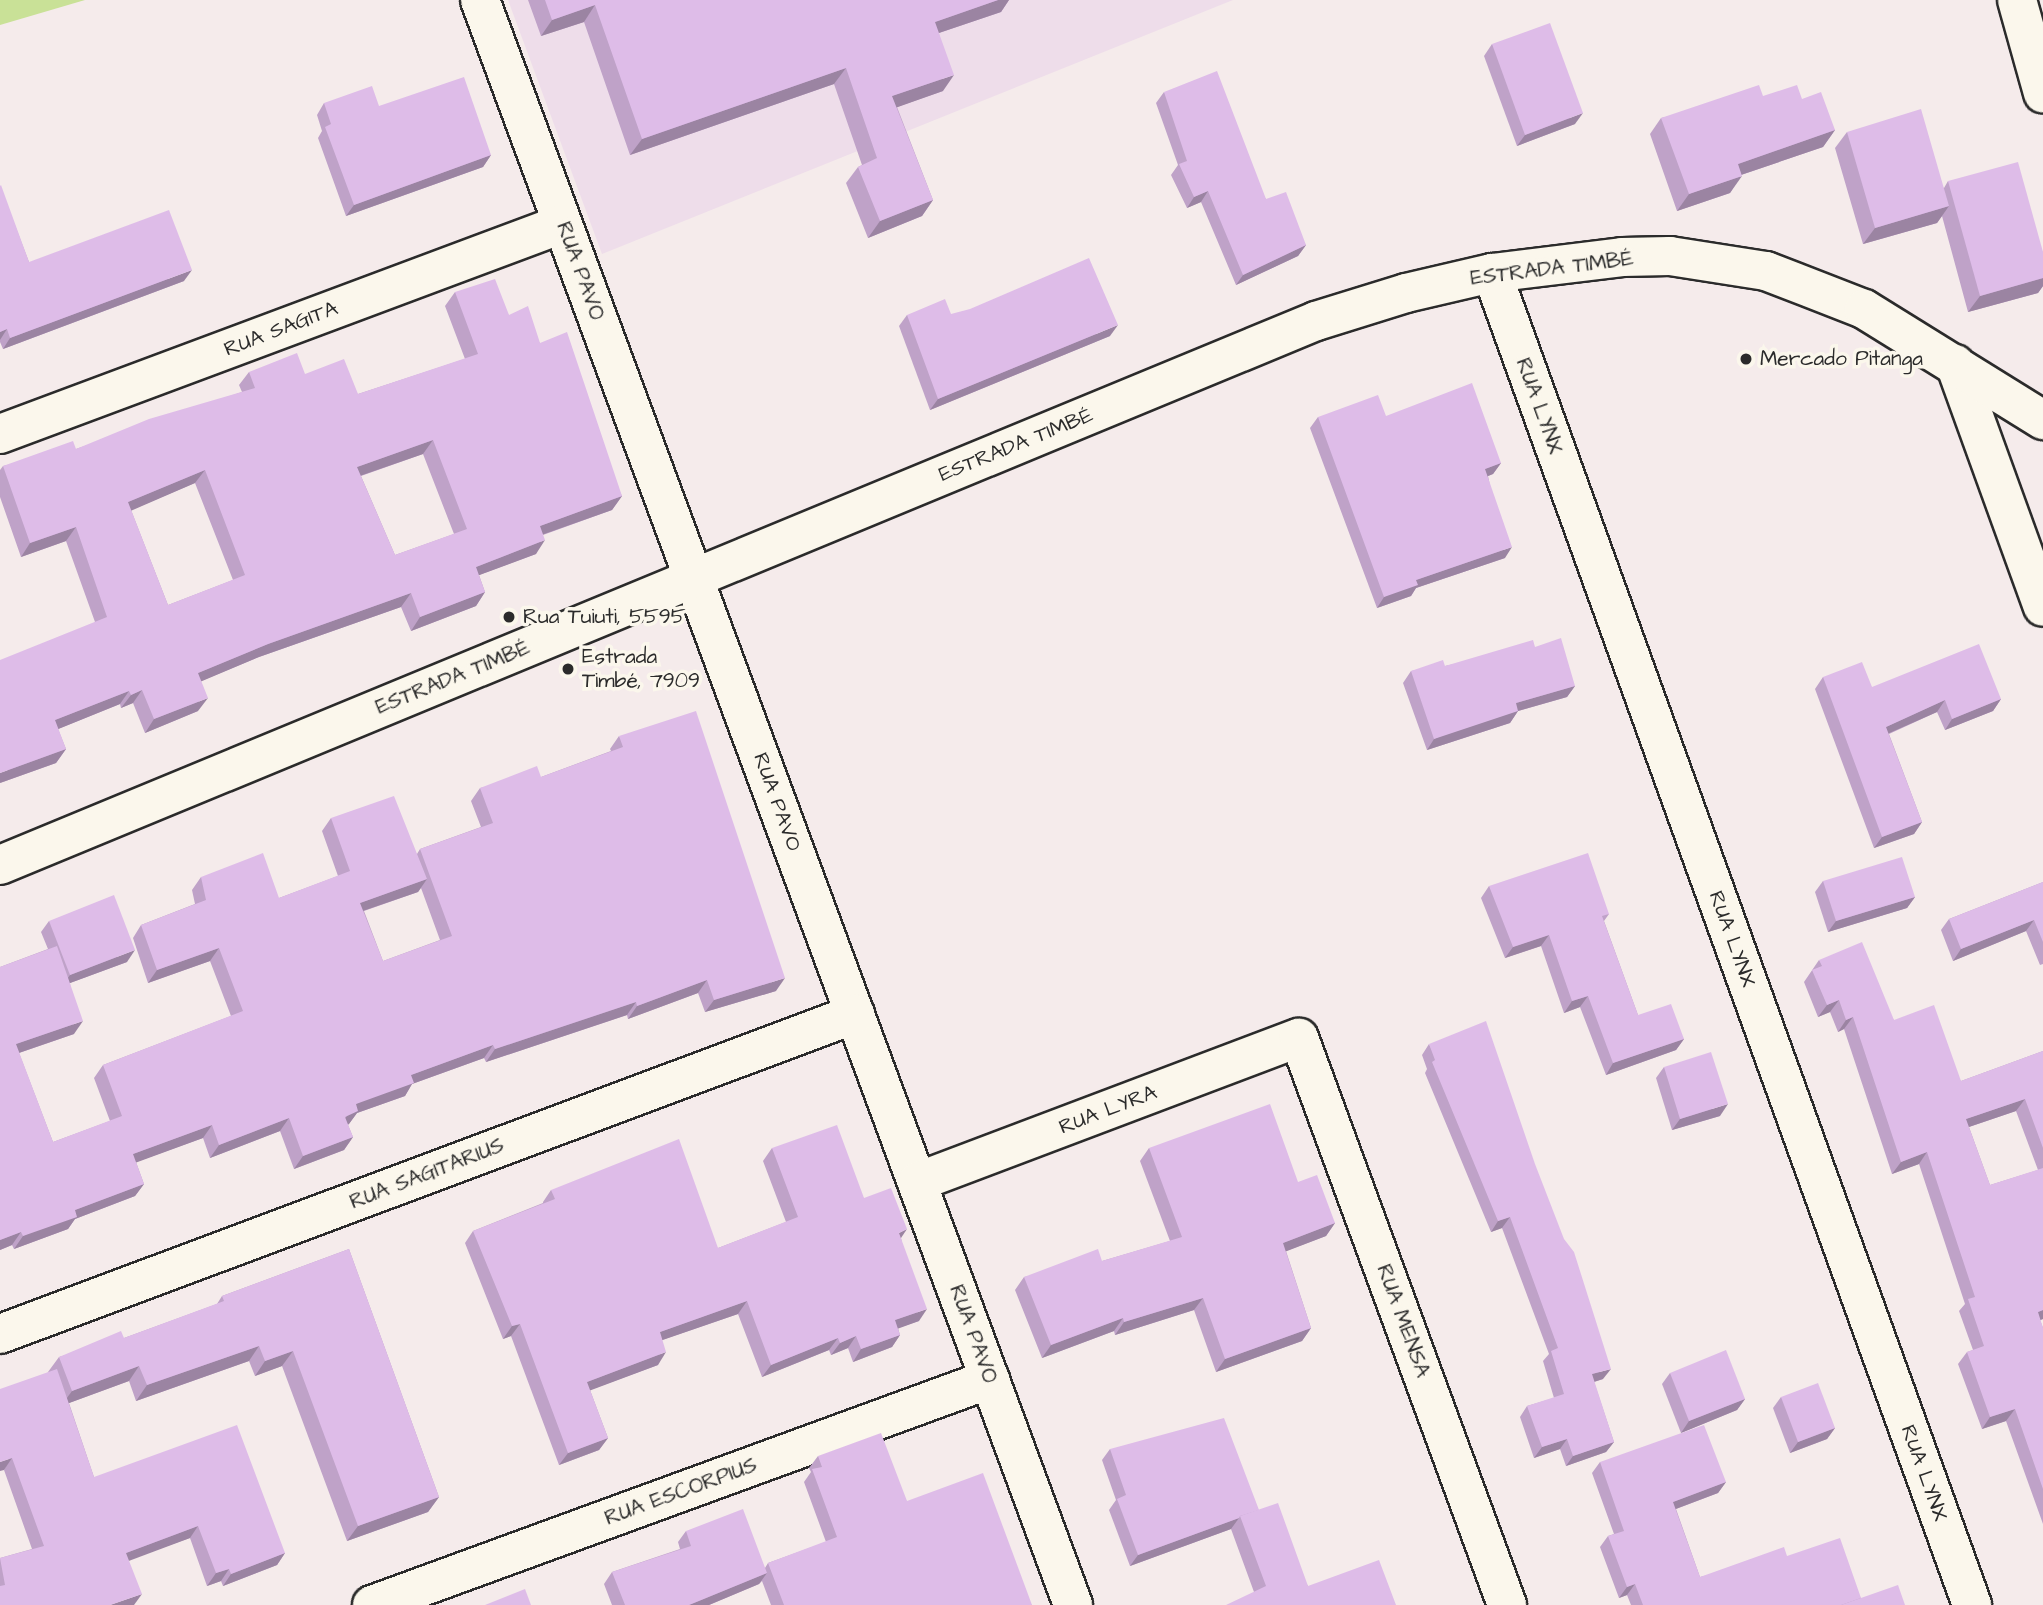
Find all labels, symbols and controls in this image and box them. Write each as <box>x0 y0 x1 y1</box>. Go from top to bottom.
street label: RUA PAVO <box>551 218 609 324</box>
street label: ESTRADA TIMBÉ <box>1469 247 1635 291</box>
street label: RUA SAGITA <box>221 296 341 362</box>
place label: Mercado Pitanga <box>1760 346 1923 372</box>
marker: Mercado Pitanga <box>1738 351 1754 367</box>
street label: RUA LYNX <box>1510 355 1568 457</box>
street label: ESTRADA TIMBÉ <box>935 403 1097 487</box>
place label: Rua Tuiuti, 5595 <box>523 604 686 630</box>
marker: Rua Tuiuti, 5595 <box>501 609 517 625</box>
street label: ESTRADA TIMBÉ <box>372 636 534 720</box>
place label: Estrada Timbé, 7909 <box>582 644 700 694</box>
marker: Estrada Timbé, 7909 <box>560 661 576 677</box>
street label: RUA PAVO <box>748 749 806 855</box>
street label: RUA LYNX <box>1703 888 1761 990</box>
street label: RUA LYRA <box>1055 1080 1161 1140</box>
street label: RUA SAGITARIUS <box>346 1133 508 1215</box>
street label: RUA MENSA <box>1371 1261 1435 1381</box>
street label: RUA PAVO <box>944 1281 1002 1387</box>
street label: RUA LYNX <box>1895 1422 1953 1524</box>
street label: RUA ESCORPIUS <box>601 1453 761 1531</box>

